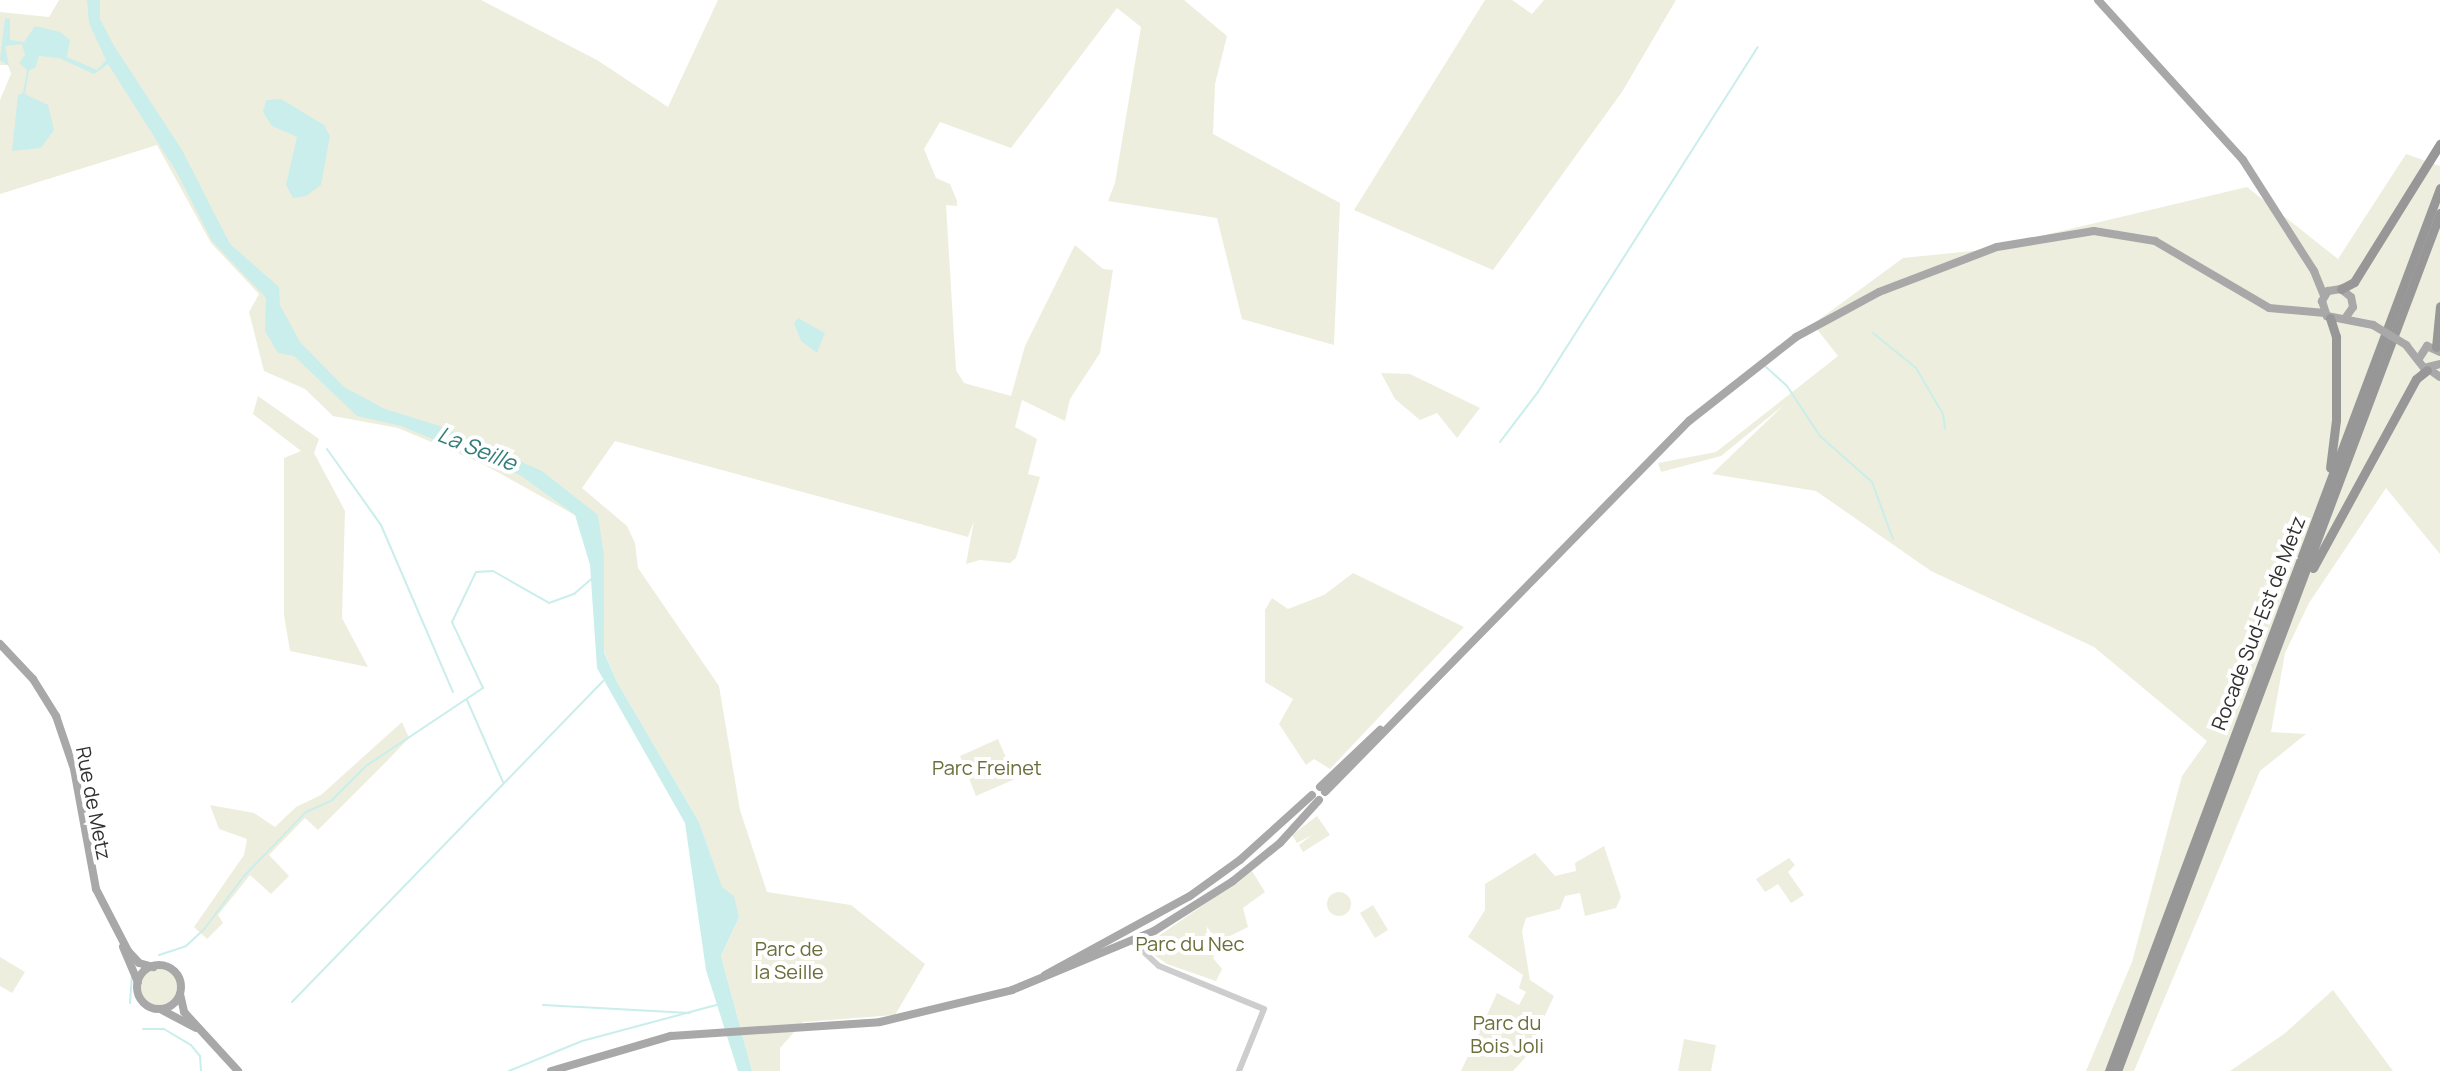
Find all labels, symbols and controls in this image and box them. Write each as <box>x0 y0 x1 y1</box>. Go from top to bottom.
water label: La Seille <box>434 421 520 477</box>
street label: Rocade Sud-Est de Metz <box>2206 513 2310 733</box>
street label: Rue de Metz <box>71 744 117 862</box>
park label: Parc Freinet <box>932 755 1042 779</box>
park label: Parc du Nec <box>1136 931 1244 955</box>
park label: Parc de la Seille <box>754 936 824 983</box>
park label: Parc du Bois Joli <box>1470 1011 1544 1058</box>

